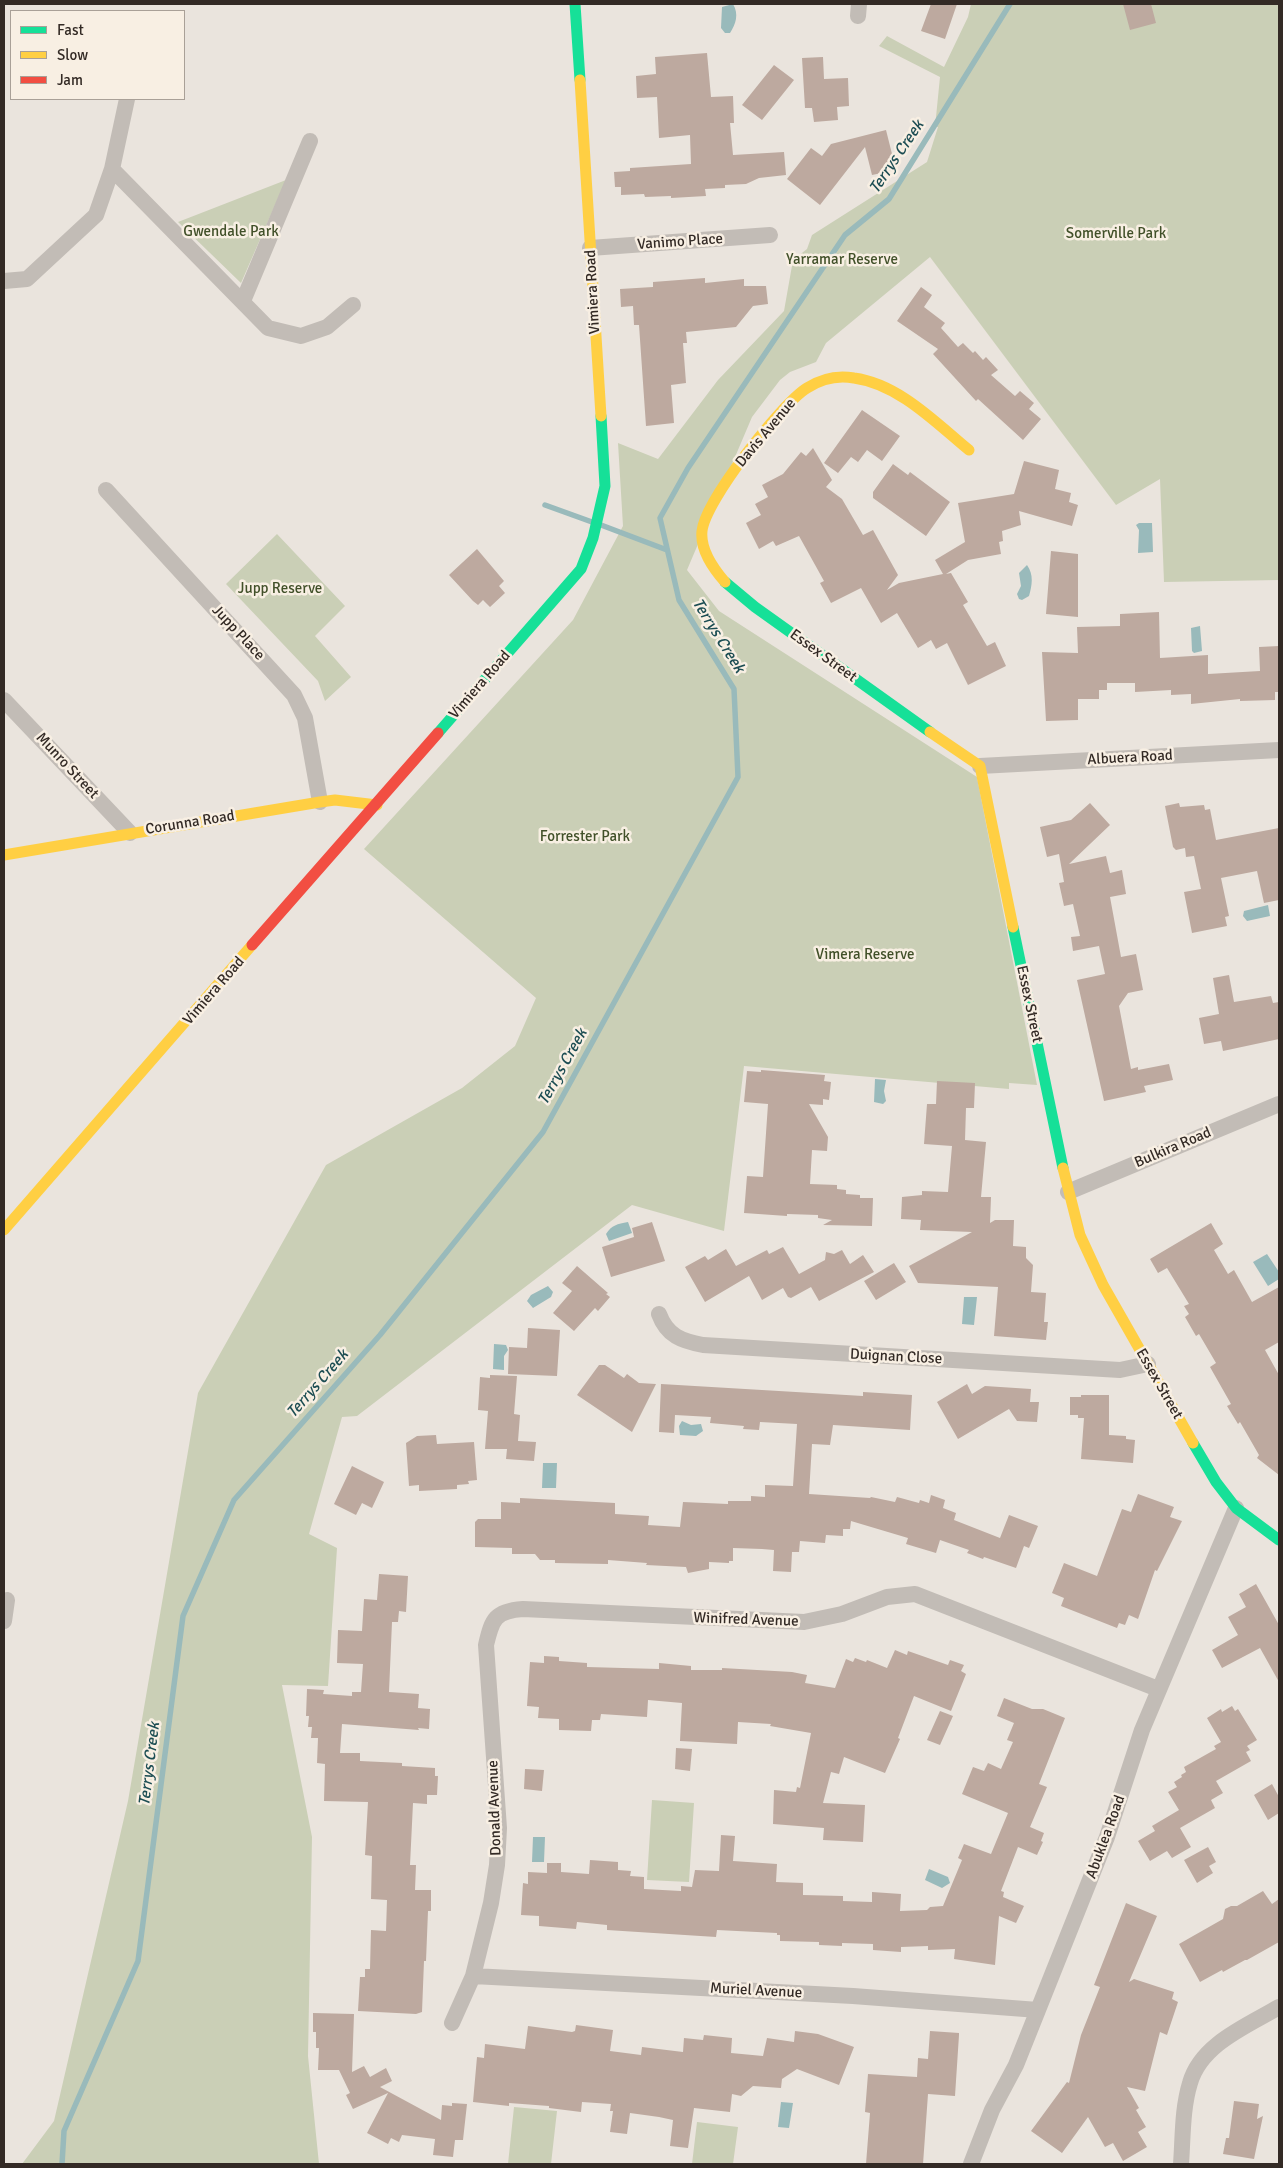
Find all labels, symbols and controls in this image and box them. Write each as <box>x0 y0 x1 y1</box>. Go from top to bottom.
legend <box>10 10 185 100</box>
text: Fast <box>57 21 84 39</box>
text: Slow <box>57 46 88 64</box>
text: Jam <box>57 71 83 89</box>
water label: Terrys Creek <box>866 117 928 197</box>
park label: Gwendale Park <box>183 223 279 241</box>
park label: Somerville Park <box>1066 225 1166 243</box>
street label: Vanimo Place <box>637 230 723 254</box>
street label: Vimiera Road <box>582 249 604 335</box>
park label: Yarramar Reserve <box>786 251 898 269</box>
street label: Davis Avenue <box>732 395 800 471</box>
park label: Jupp Reserve <box>238 580 322 598</box>
water label: Terrys Creek <box>688 595 748 677</box>
street label: Jupp Place <box>208 602 268 664</box>
street label: Essex Street <box>786 626 860 686</box>
street label: Vimiera Road <box>445 647 515 723</box>
street label: Munro Street <box>32 729 102 803</box>
street label: Albuera Road <box>1087 747 1173 769</box>
street label: Corunna Road <box>144 807 236 839</box>
park label: Forrester Park <box>540 828 630 846</box>
park label: Vimera Reserve <box>816 946 914 964</box>
street label: Vimiera Road <box>179 953 249 1029</box>
street label: Essex Street <box>1012 964 1046 1044</box>
water label: Terrys Creek <box>534 1026 592 1108</box>
street label: Bulkira Road <box>1132 1124 1214 1172</box>
water label: Terrys Creek <box>283 1346 353 1422</box>
street label: Duignan Close <box>849 1346 943 1368</box>
street label: Essex Street <box>1132 1346 1186 1422</box>
street label: Winifred Avenue <box>693 1609 799 1631</box>
water label: Terrys Creek <box>135 1721 165 1807</box>
street label: Donald Avenue <box>484 1760 506 1856</box>
street label: Abuklea Road <box>1083 1793 1129 1881</box>
street label: Muriel Avenue <box>709 1980 803 2002</box>

